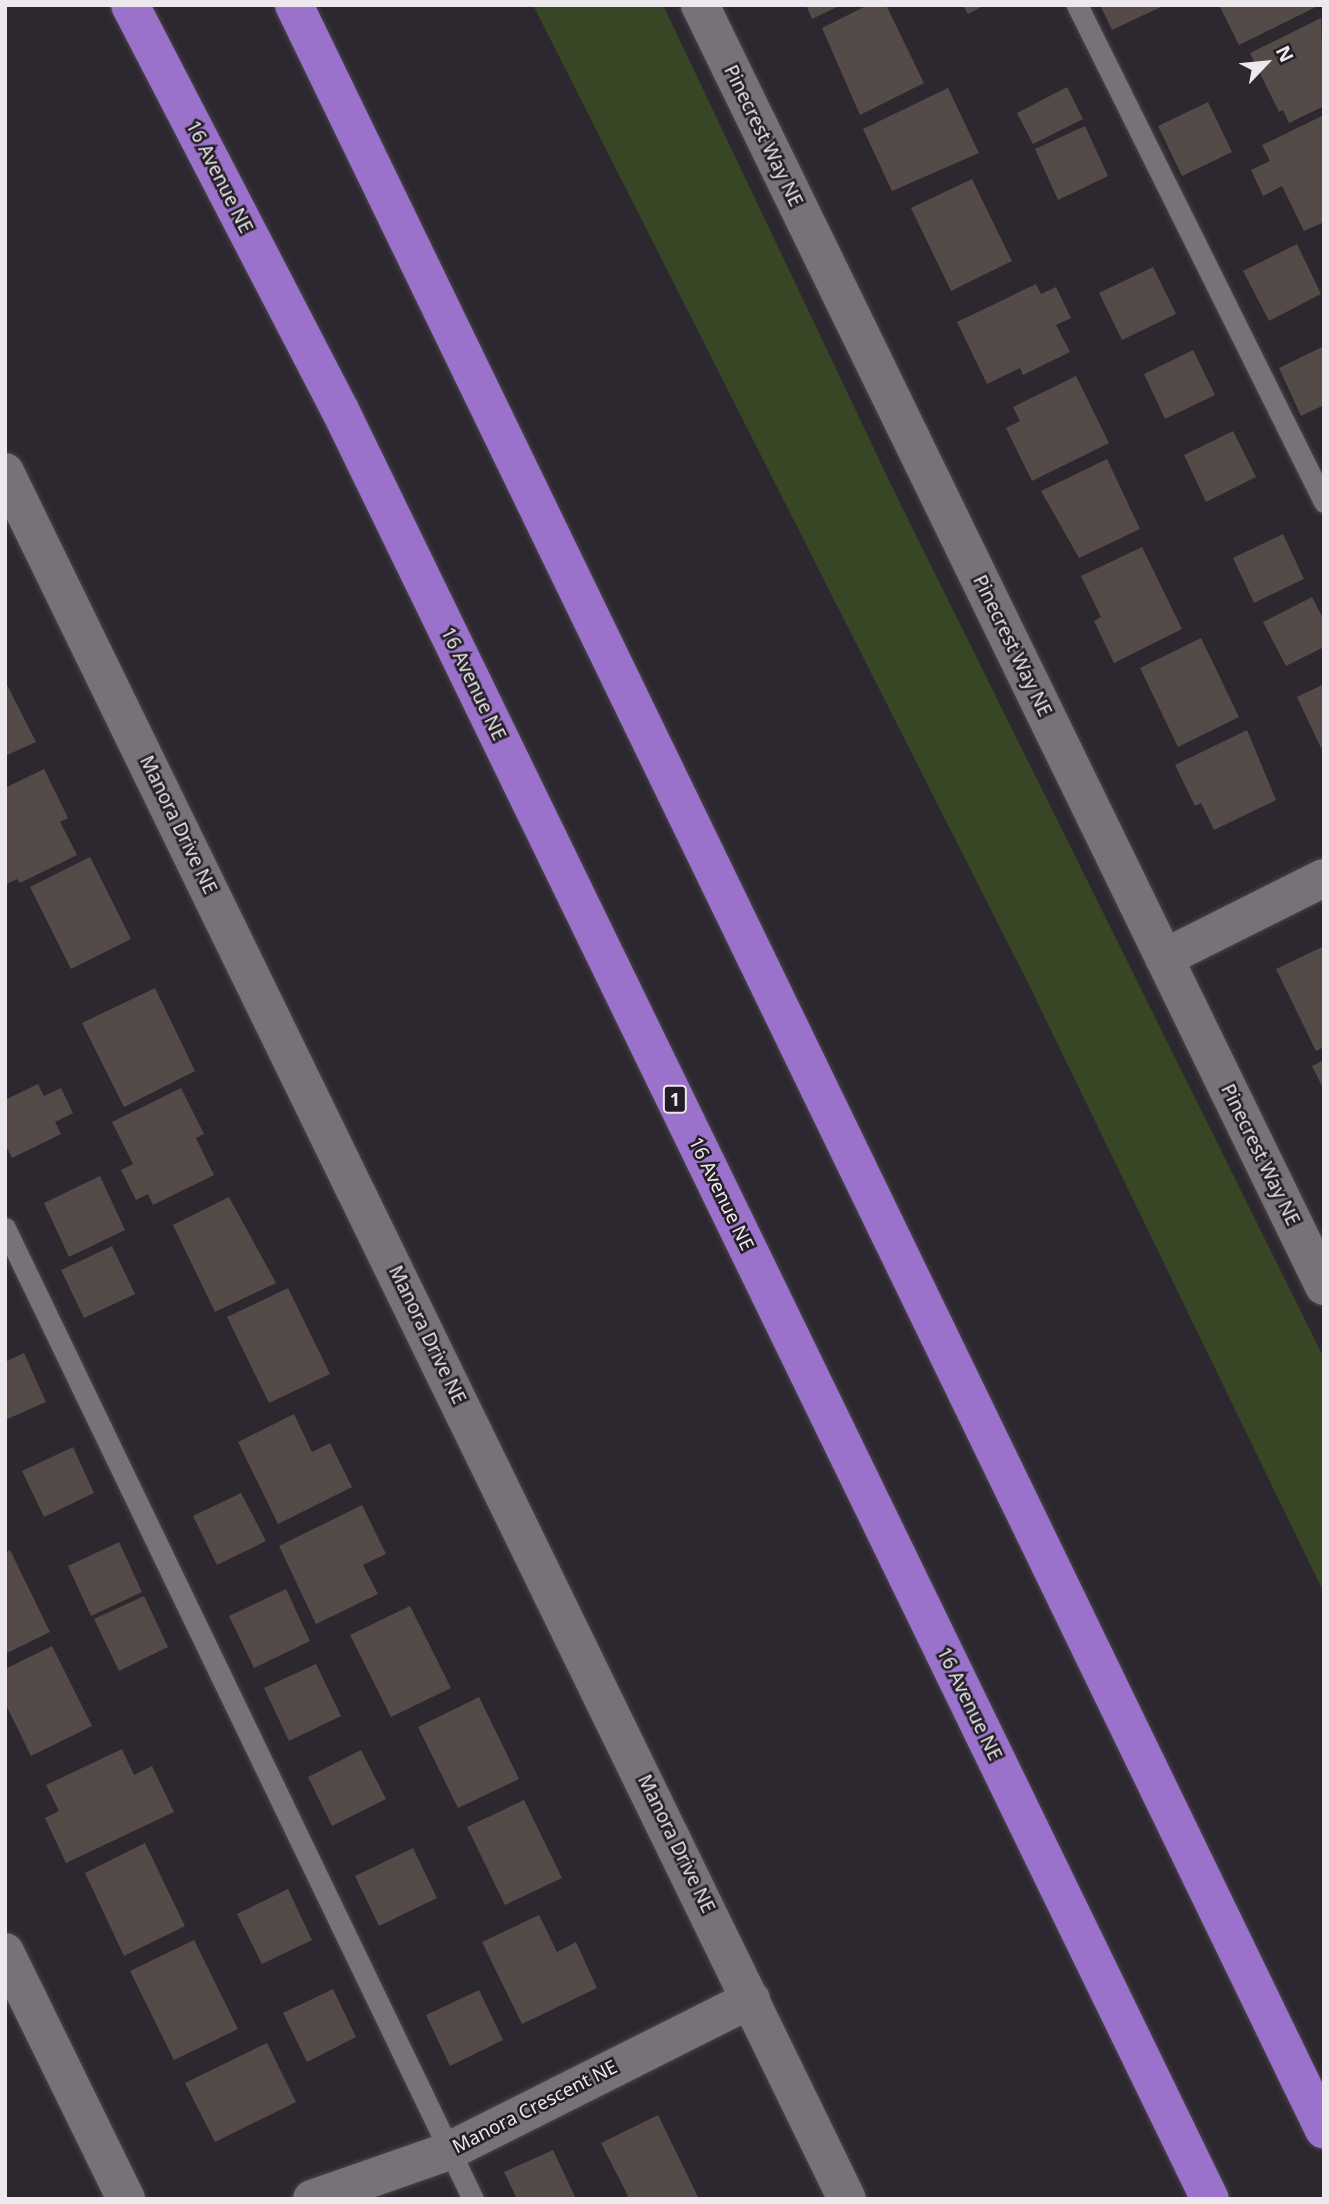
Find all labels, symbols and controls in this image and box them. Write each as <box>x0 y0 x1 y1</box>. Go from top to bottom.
north arrow <box>1231 28 1301 98</box>
text: N <box>1270 41 1300 66</box>
street label: Pinecrest Way NE <box>719 62 807 210</box>
street label: 16 Avenue NE <box>181 117 257 237</box>
street label: Pinecrest Way NE <box>968 572 1056 720</box>
street label: 16 Avenue NE <box>436 624 510 744</box>
street label: Manora Drive NE <box>135 752 221 898</box>
street label: Pinecrest Way NE <box>1216 1081 1304 1229</box>
road number: 1 <box>663 1084 687 1114</box>
street label: 16 Avenue NE <box>684 1134 758 1254</box>
street label: Manora Drive NE <box>384 1262 470 1408</box>
street label: 16 Avenue NE <box>932 1644 1006 1764</box>
street label: Manora Drive NE <box>633 1771 719 1917</box>
street label: Manora Crescent NE <box>449 2056 621 2158</box>

